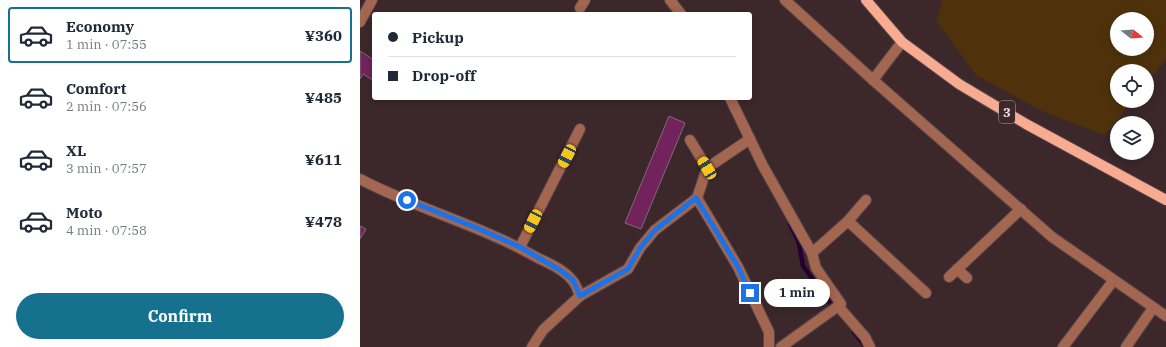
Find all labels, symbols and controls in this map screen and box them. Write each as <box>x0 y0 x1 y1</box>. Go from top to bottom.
north arrow <box>1110 12 1154 56</box>
map controls <box>1110 12 1154 160</box>
icon: car <box>18 17 54 53</box>
text: Economy <box>66 17 134 36</box>
text: ¥360 <box>305 26 342 45</box>
text: Pickup <box>412 28 464 47</box>
text: 1 min · 07:55 <box>66 36 147 53</box>
button: locate <box>1110 64 1154 108</box>
text: Drop-off <box>412 66 476 85</box>
icon: car <box>18 79 54 115</box>
text: Comfort <box>66 79 126 98</box>
text: ¥485 <box>305 88 342 107</box>
text: 2 min · 07:56 <box>66 98 147 115</box>
road number: 3 <box>999 101 1015 123</box>
button: layers <box>1110 116 1154 160</box>
icon: car <box>18 141 54 177</box>
text: XL <box>66 141 86 160</box>
car <box>556 143 578 169</box>
text: ¥611 <box>305 150 342 169</box>
car <box>696 155 718 181</box>
text: 3 min · 07:57 <box>66 160 147 177</box>
route start <box>398 191 416 209</box>
icon: car <box>18 203 54 239</box>
text: Moto <box>66 203 103 222</box>
car <box>522 208 544 234</box>
text: ¥478 <box>305 212 342 231</box>
text: 4 min · 07:58 <box>66 222 147 239</box>
callout: 1 min <box>764 279 830 307</box>
route end <box>741 284 759 302</box>
text: 1 min <box>779 284 815 301</box>
button: Confirm <box>16 293 344 339</box>

